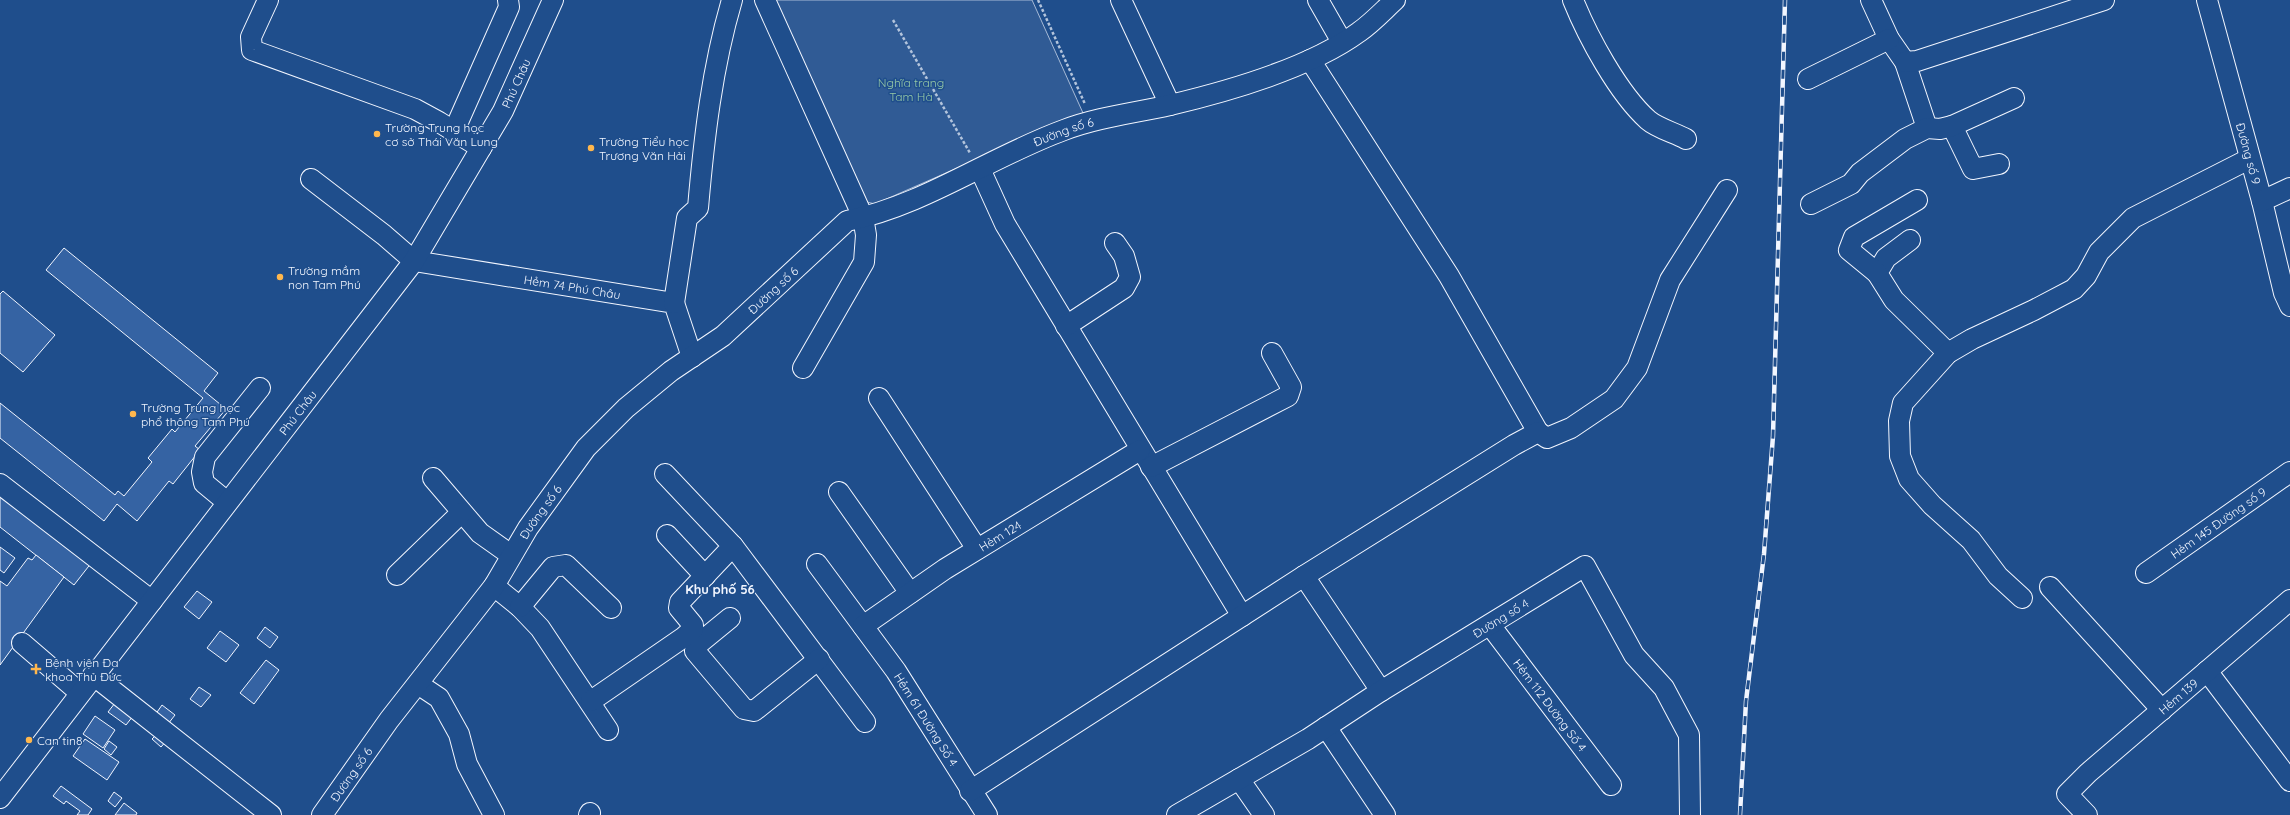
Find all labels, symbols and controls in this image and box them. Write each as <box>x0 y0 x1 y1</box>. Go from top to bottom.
street label: Phú Châu <box>498 56 533 110</box>
park label: Nghĩa trang Tam Hà <box>878 75 944 104</box>
street label: Đường số 6 <box>1031 114 1096 149</box>
place label: Trường Trung học cơ sở Thái Văn Lung <box>385 120 498 149</box>
street label: Đường số 9 <box>2233 121 2265 186</box>
marker: Trường Trung học cơ sở Thái Văn Lung <box>372 129 382 139</box>
place label: Trường Tiểu học Trương Văn Hải <box>599 134 689 163</box>
marker: Trường Tiểu học Trương Văn Hải <box>586 143 596 153</box>
street label: Đường số 6 <box>745 262 801 317</box>
place label: Trường mầm non Tam Phú <box>288 263 361 292</box>
street label: Hẻm 74 Phú Châu <box>523 271 622 302</box>
marker: Trường mầm non Tam Phú <box>275 272 285 282</box>
street label: Phú Châu <box>275 387 319 438</box>
place label: Trường Trung học phổ thông Tam Phú <box>141 400 250 429</box>
marker: Trường Trung học phổ thông Tam Phú <box>128 409 138 419</box>
street label: Đường số 6 <box>516 481 565 542</box>
street label: Hẻm 145 Đường số 9 <box>2167 484 2269 561</box>
street label: Hẻm 124 <box>976 517 1024 554</box>
district label: Khu phố 56 <box>685 581 755 597</box>
street label: Đường số 4 <box>1470 595 1531 641</box>
place label: Bệnh viện Đa khoa Thủ Đức <box>45 655 122 684</box>
street label: Hẻm 112 Đường Số 4 <box>1510 655 1590 754</box>
marker: Bệnh viện Đa khoa Thủ Đức <box>30 663 42 675</box>
street label: Hẻm 61 Đường Số 4 <box>891 670 962 769</box>
street label: Hẻm 139 <box>2155 675 2201 717</box>
place label: Can tin8 <box>37 733 82 748</box>
marker: Can tin8 <box>24 735 34 745</box>
street label: Đường số 6 <box>327 744 375 804</box>

